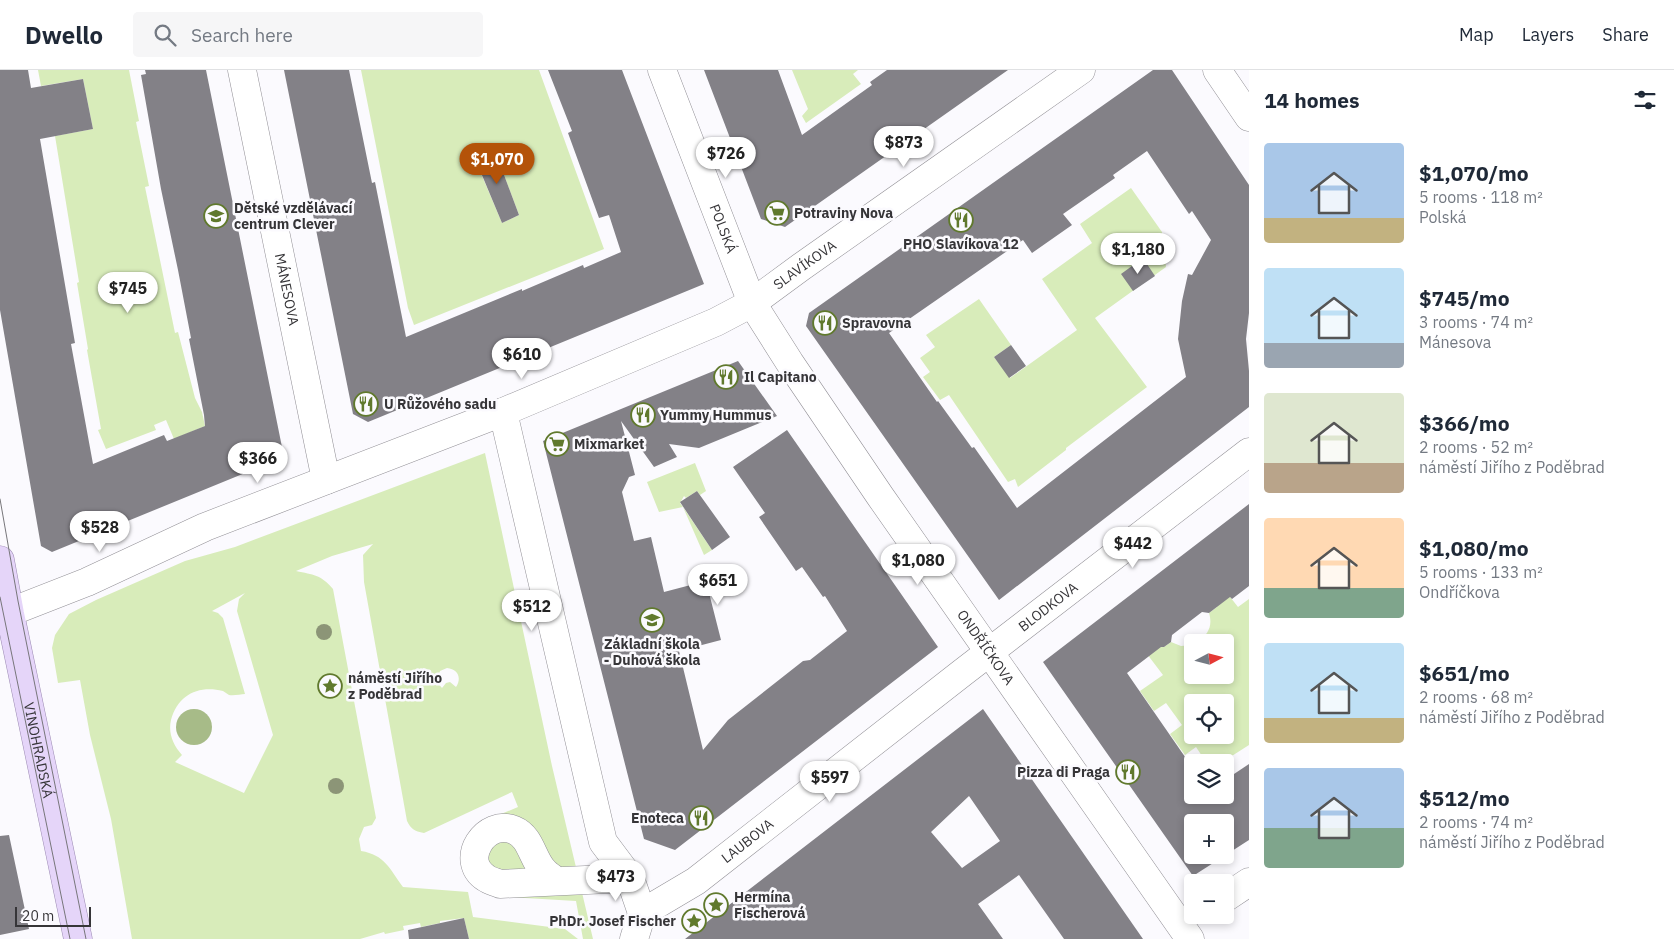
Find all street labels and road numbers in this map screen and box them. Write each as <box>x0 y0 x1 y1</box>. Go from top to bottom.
street label: POLSKÁ <box>706 201 742 256</box>
street label: SLAVÍKOVA <box>770 236 840 293</box>
street label: MÁNESOVA <box>271 252 303 327</box>
street label: BLODKOVA <box>1015 578 1081 635</box>
street label: ONDŘÍČKOVA <box>953 606 1018 688</box>
street label: VINOHRADSKÁ <box>20 701 58 800</box>
street label: LAUBOVA <box>718 815 777 867</box>

